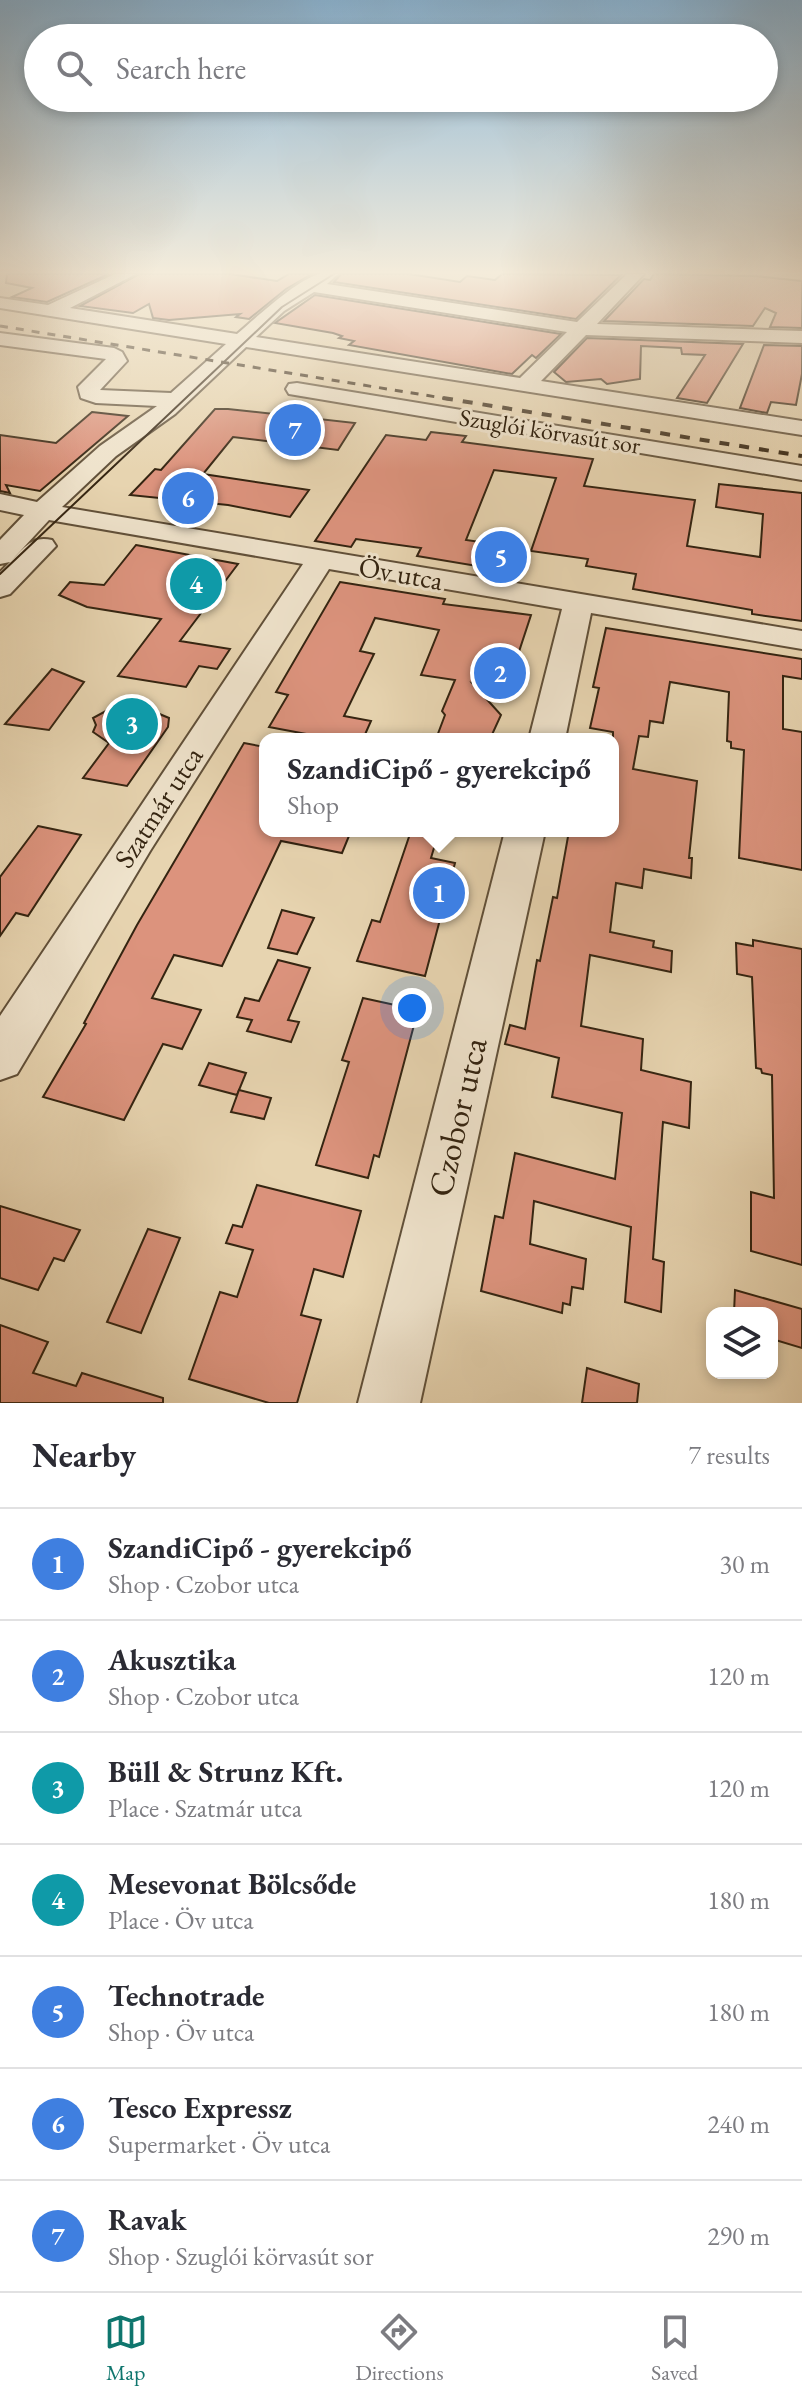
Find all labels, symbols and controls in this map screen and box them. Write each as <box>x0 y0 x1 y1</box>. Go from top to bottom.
search box <box>24 24 778 112</box>
icon: search <box>52 46 96 90</box>
text: Search here <box>116 49 246 88</box>
pin: 7 <box>269 400 321 460</box>
street label: Szuglói körvasút sor <box>457 401 643 461</box>
pin: 6 <box>162 468 214 528</box>
pin: 5 <box>475 527 527 587</box>
street label: Öv utca <box>356 548 447 598</box>
pin: 4 <box>170 554 222 614</box>
pin: 2 <box>474 643 526 703</box>
pin: 3 <box>106 694 158 754</box>
popup <box>259 733 619 837</box>
street label: Szatmár utca <box>106 739 211 874</box>
text: SzandiCipő - gyerekcipő <box>287 749 591 788</box>
text: Shop <box>287 788 339 822</box>
pin: 1 <box>413 863 465 923</box>
your location <box>392 988 432 1028</box>
street label: Czobor utca <box>417 1033 497 1201</box>
map controls <box>706 1307 778 1379</box>
button: layers <box>706 1307 778 1379</box>
text: Nearby <box>32 1433 136 1477</box>
text: 7 results <box>689 1438 770 1472</box>
text: SzandiCipő - gyerekcipő <box>108 1528 412 1567</box>
text: 1 <box>51 1547 65 1581</box>
text: 30 m <box>720 1547 770 1581</box>
text: Shop · Czobor utca <box>108 1567 299 1601</box>
text: Akusztika <box>108 1640 236 1679</box>
text: 2 <box>51 1659 65 1693</box>
text: 120 m <box>707 1659 770 1693</box>
text: Shop · Czobor utca <box>108 1679 299 1713</box>
text: Büll & Strunz Kft. <box>108 1752 343 1791</box>
text: 3 <box>51 1771 65 1805</box>
text: 120 m <box>707 1771 770 1805</box>
text: Place · Szatmár utca <box>108 1791 302 1825</box>
text: Mesevonat Bölcsőde <box>108 1864 356 1903</box>
text: 4 <box>51 1883 65 1917</box>
text: 180 m <box>707 1883 770 1917</box>
text: Place · Öv utca <box>108 1903 254 1937</box>
text: Technotrade <box>108 1976 265 2015</box>
text: 5 <box>51 1995 65 2029</box>
text: 180 m <box>707 1995 770 2029</box>
text: Shop · Öv utca <box>108 2015 254 2049</box>
text: Tesco Expressz <box>108 2088 292 2127</box>
text: 6 <box>51 2107 65 2141</box>
text: 240 m <box>707 2107 770 2141</box>
text: Supermarket · Öv utca <box>108 2127 330 2161</box>
text: Ravak <box>108 2200 187 2239</box>
text: 7 <box>51 2219 65 2253</box>
text: 290 m <box>707 2219 770 2253</box>
text: Shop · Szuglói körvasút sor <box>108 2239 374 2273</box>
tab: Map <box>104 2310 148 2387</box>
tab: Directions <box>355 2310 444 2387</box>
tab: Saved <box>651 2310 698 2387</box>

